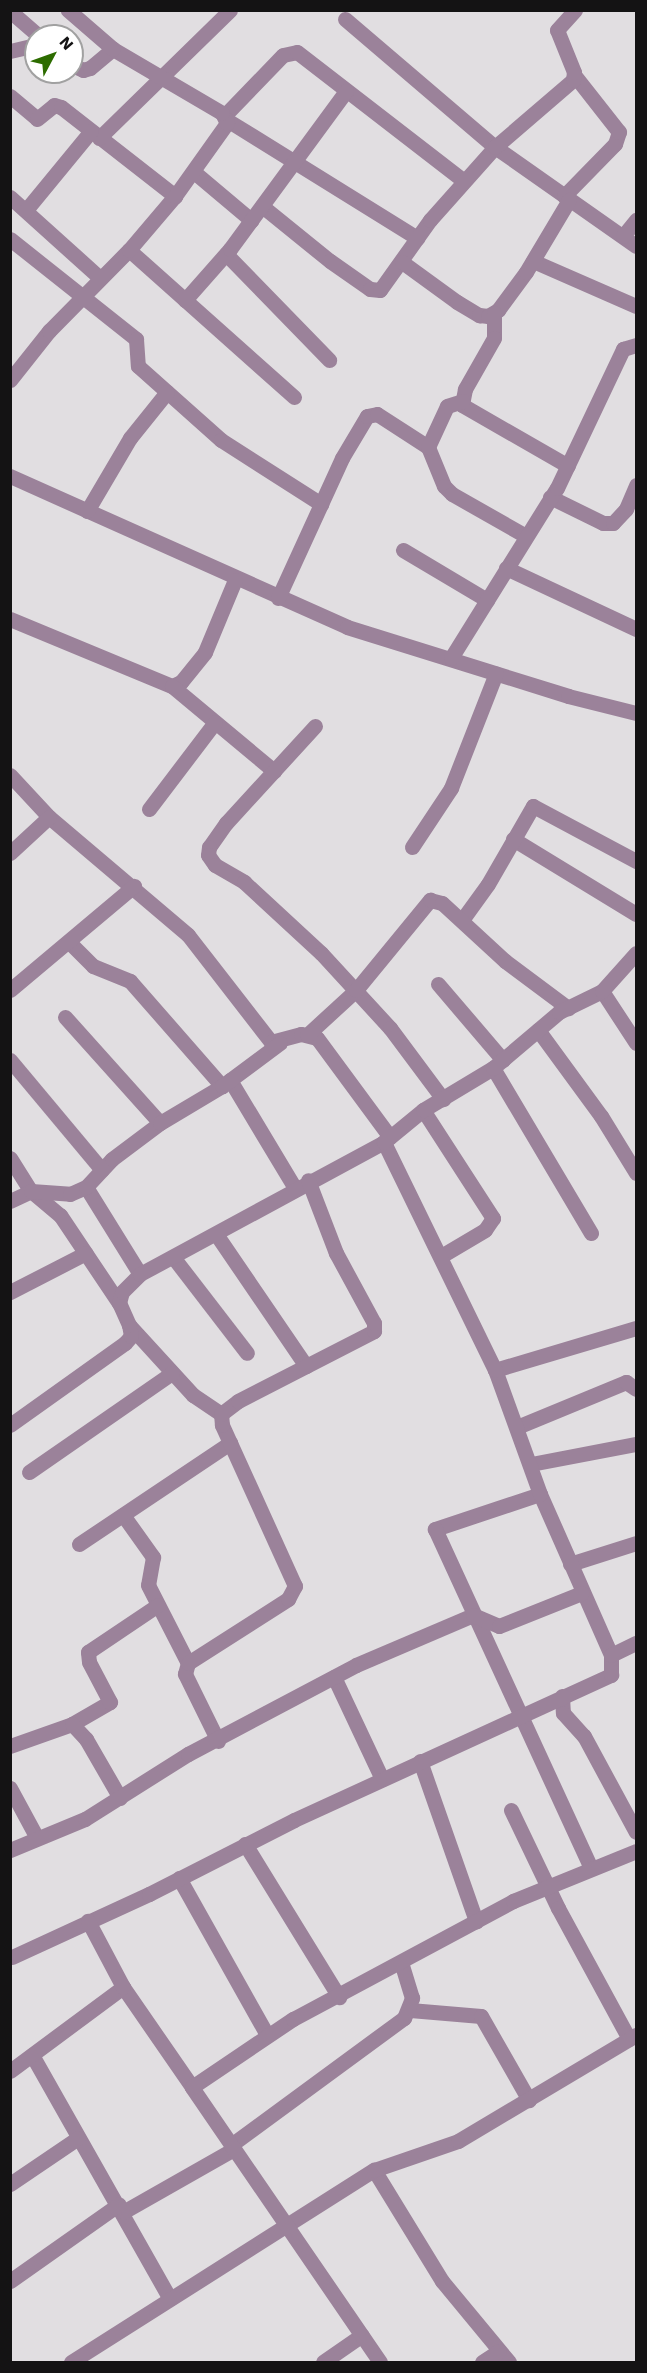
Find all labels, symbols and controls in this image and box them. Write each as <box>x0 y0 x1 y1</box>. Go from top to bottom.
north arrow <box>24 24 84 84</box>
text: N <box>55 32 78 54</box>

